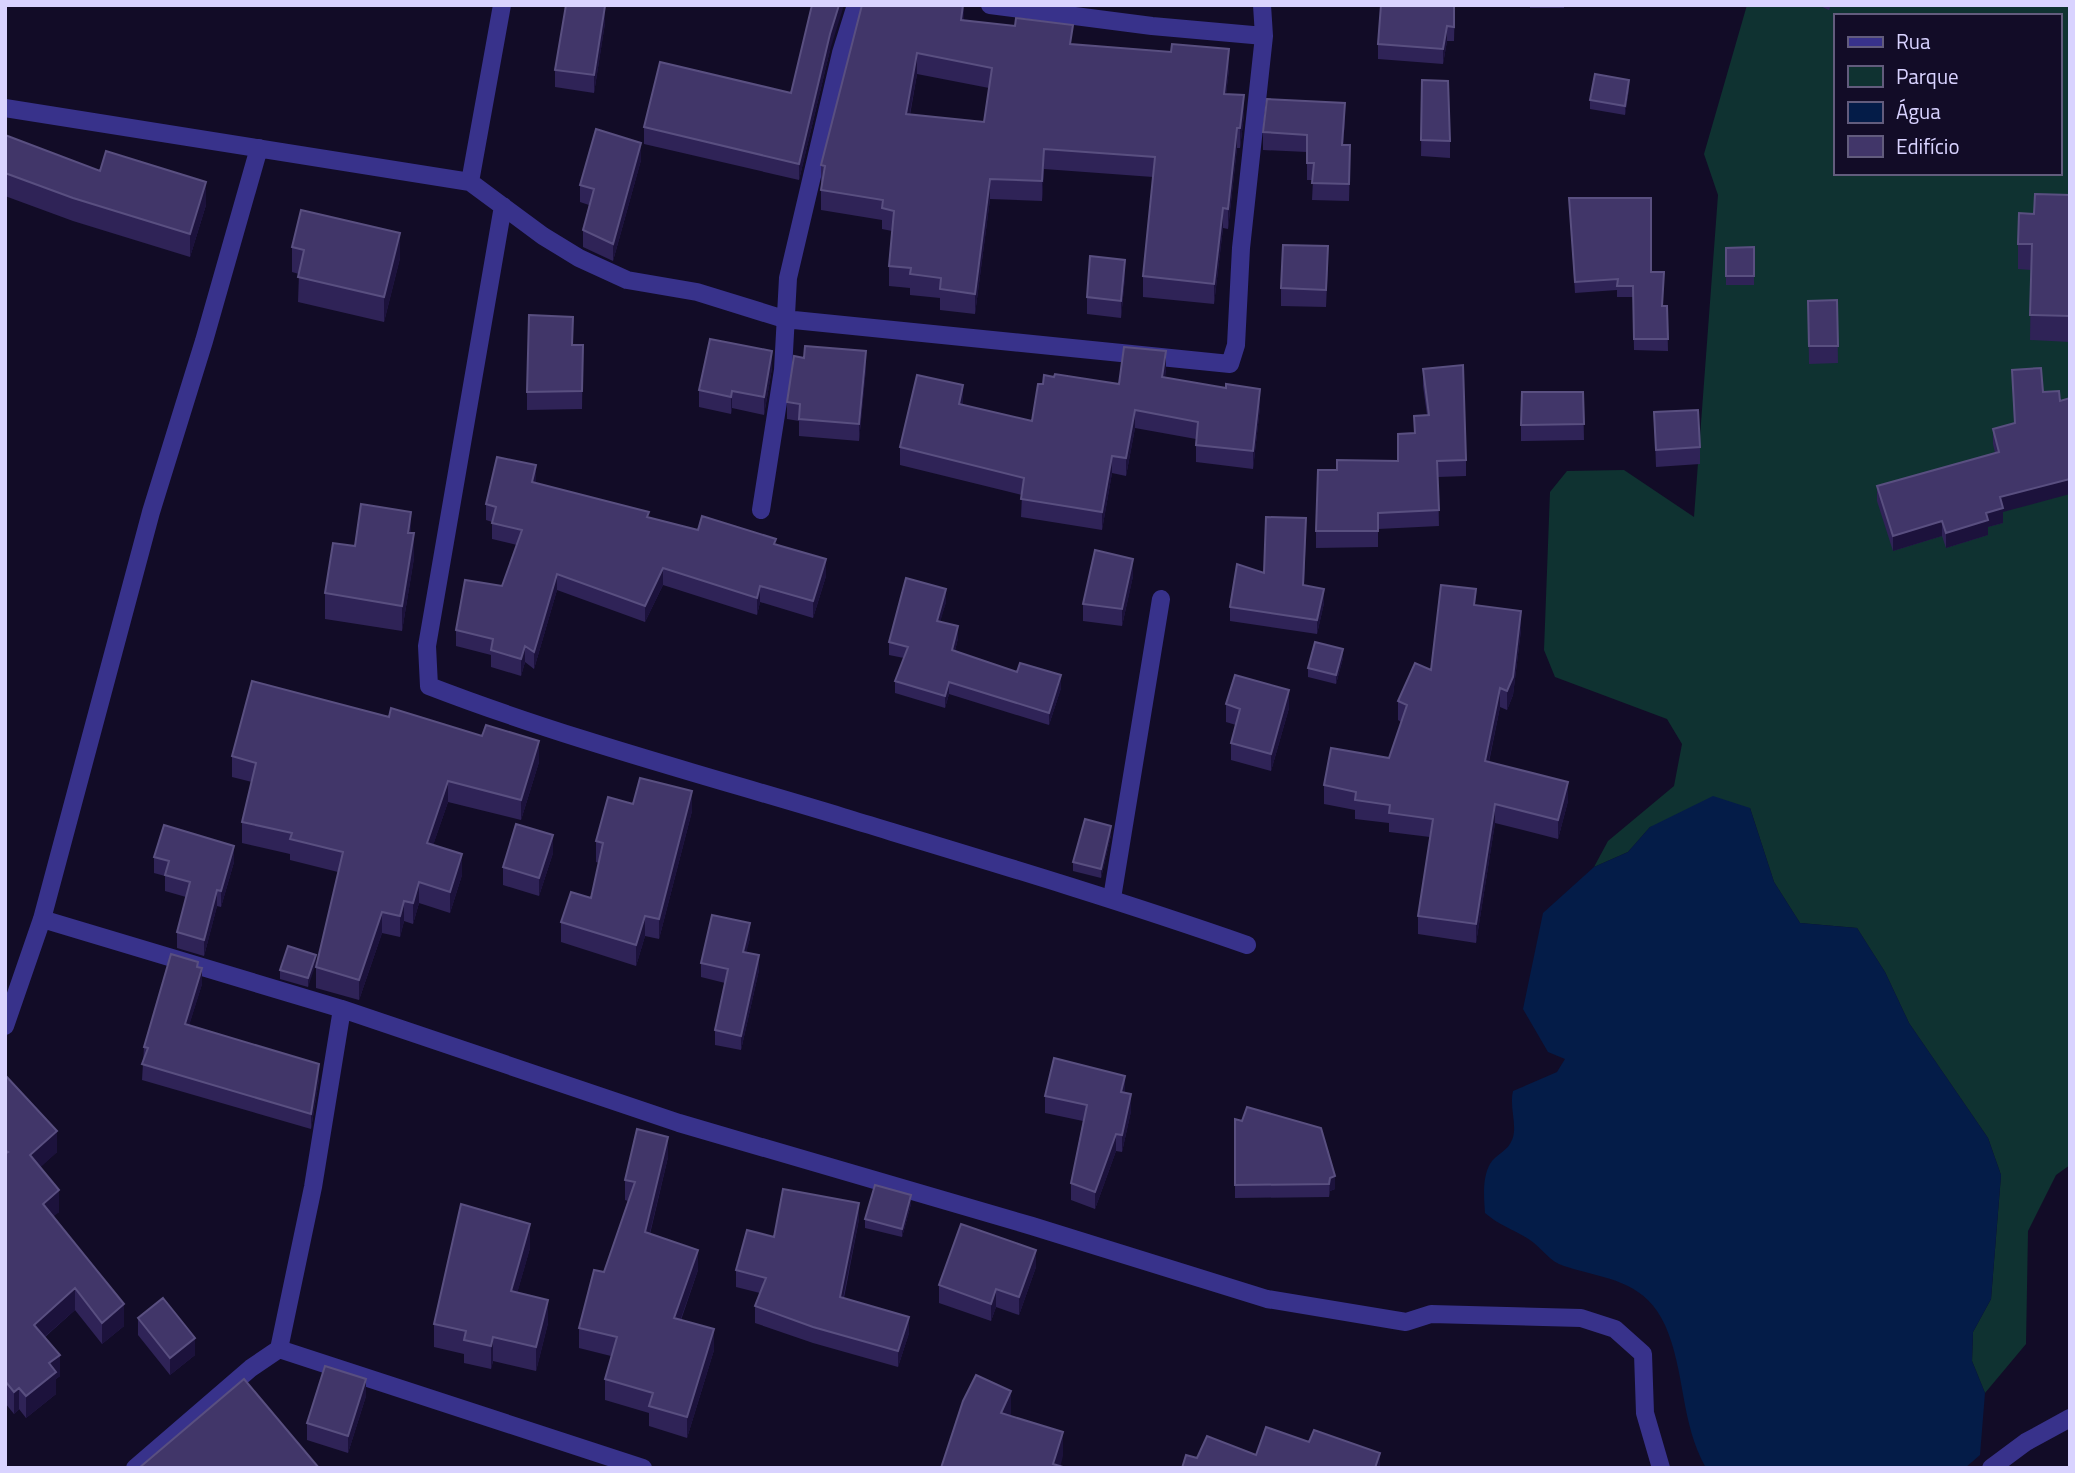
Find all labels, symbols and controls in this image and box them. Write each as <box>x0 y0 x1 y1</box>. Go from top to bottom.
legend <box>1834 14 2061 175</box>
text: Rua <box>1896 25 1931 57</box>
text: Parque <box>1896 60 1959 92</box>
text: Água <box>1896 95 1941 127</box>
text: Edifício <box>1896 130 1960 162</box>

